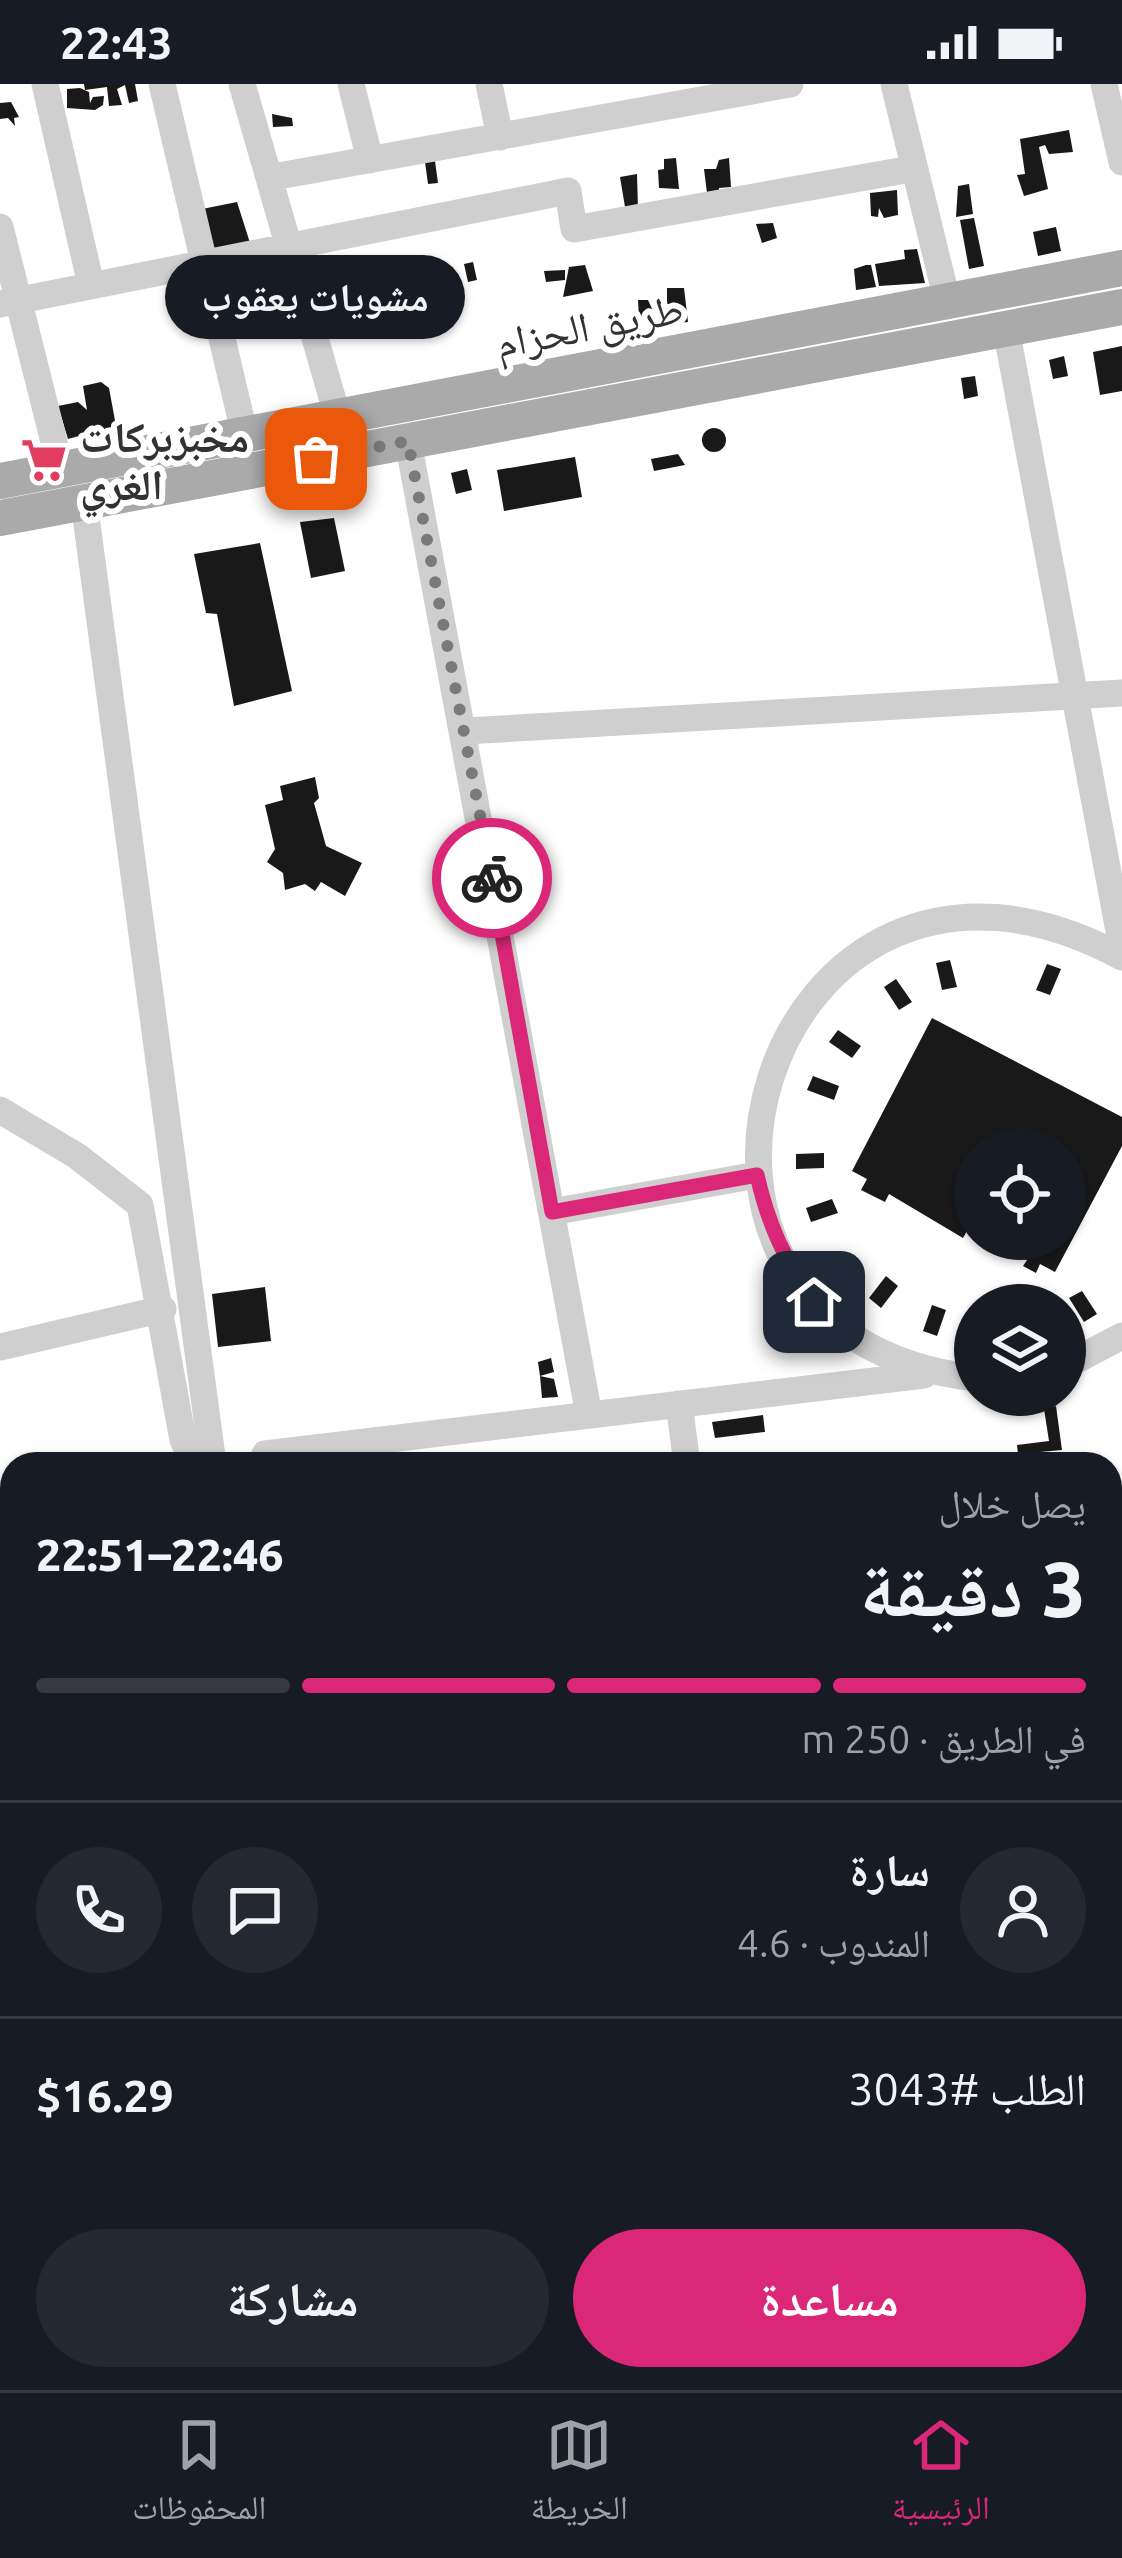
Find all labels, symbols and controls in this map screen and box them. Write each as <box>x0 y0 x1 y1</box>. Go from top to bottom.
text: 22:43 <box>60 17 173 68</box>
callout: مشويات يعقوب <box>166 255 466 339</box>
text: مشويات يعقوب <box>201 275 429 318</box>
street label: طريق الحزام <box>491 284 688 372</box>
pin <box>265 408 367 510</box>
place label: مخبزبركات الغري <box>80 413 249 518</box>
icon: bag <box>283 426 349 492</box>
supermarket icon: مخبزبركات الغري <box>19 435 69 485</box>
courier <box>432 818 552 938</box>
icon: bike <box>459 845 525 911</box>
map controls <box>954 1128 1086 1416</box>
button: locate <box>954 1128 1086 1260</box>
pin <box>763 1251 865 1353</box>
icon: home <box>781 1269 847 1335</box>
button: layers <box>954 1284 1086 1416</box>
text: يصل خلال <box>939 1482 1086 1525</box>
text: 22:46–22:51 <box>36 1529 284 1580</box>
text: 3 دقيقة <box>859 1544 1086 1632</box>
text: في الطريق · 250 m <box>802 1717 1086 1760</box>
text: سارة <box>849 1844 930 1895</box>
button: phone <box>36 1847 162 1973</box>
button: chat <box>192 1847 318 1973</box>
button: person <box>960 1847 1086 1973</box>
text: المندوب · 4.6 <box>737 1921 930 1964</box>
text: الطلب #3043 <box>848 2063 1086 2114</box>
text: $16.29 <box>36 2070 174 2121</box>
button: مشاركة <box>36 2229 549 2367</box>
button: مساعدة <box>573 2229 1086 2367</box>
tab: المحفوظات <box>132 2412 266 2540</box>
tab: الخريطة <box>531 2412 628 2540</box>
tab: الرئيسية <box>892 2412 990 2540</box>

